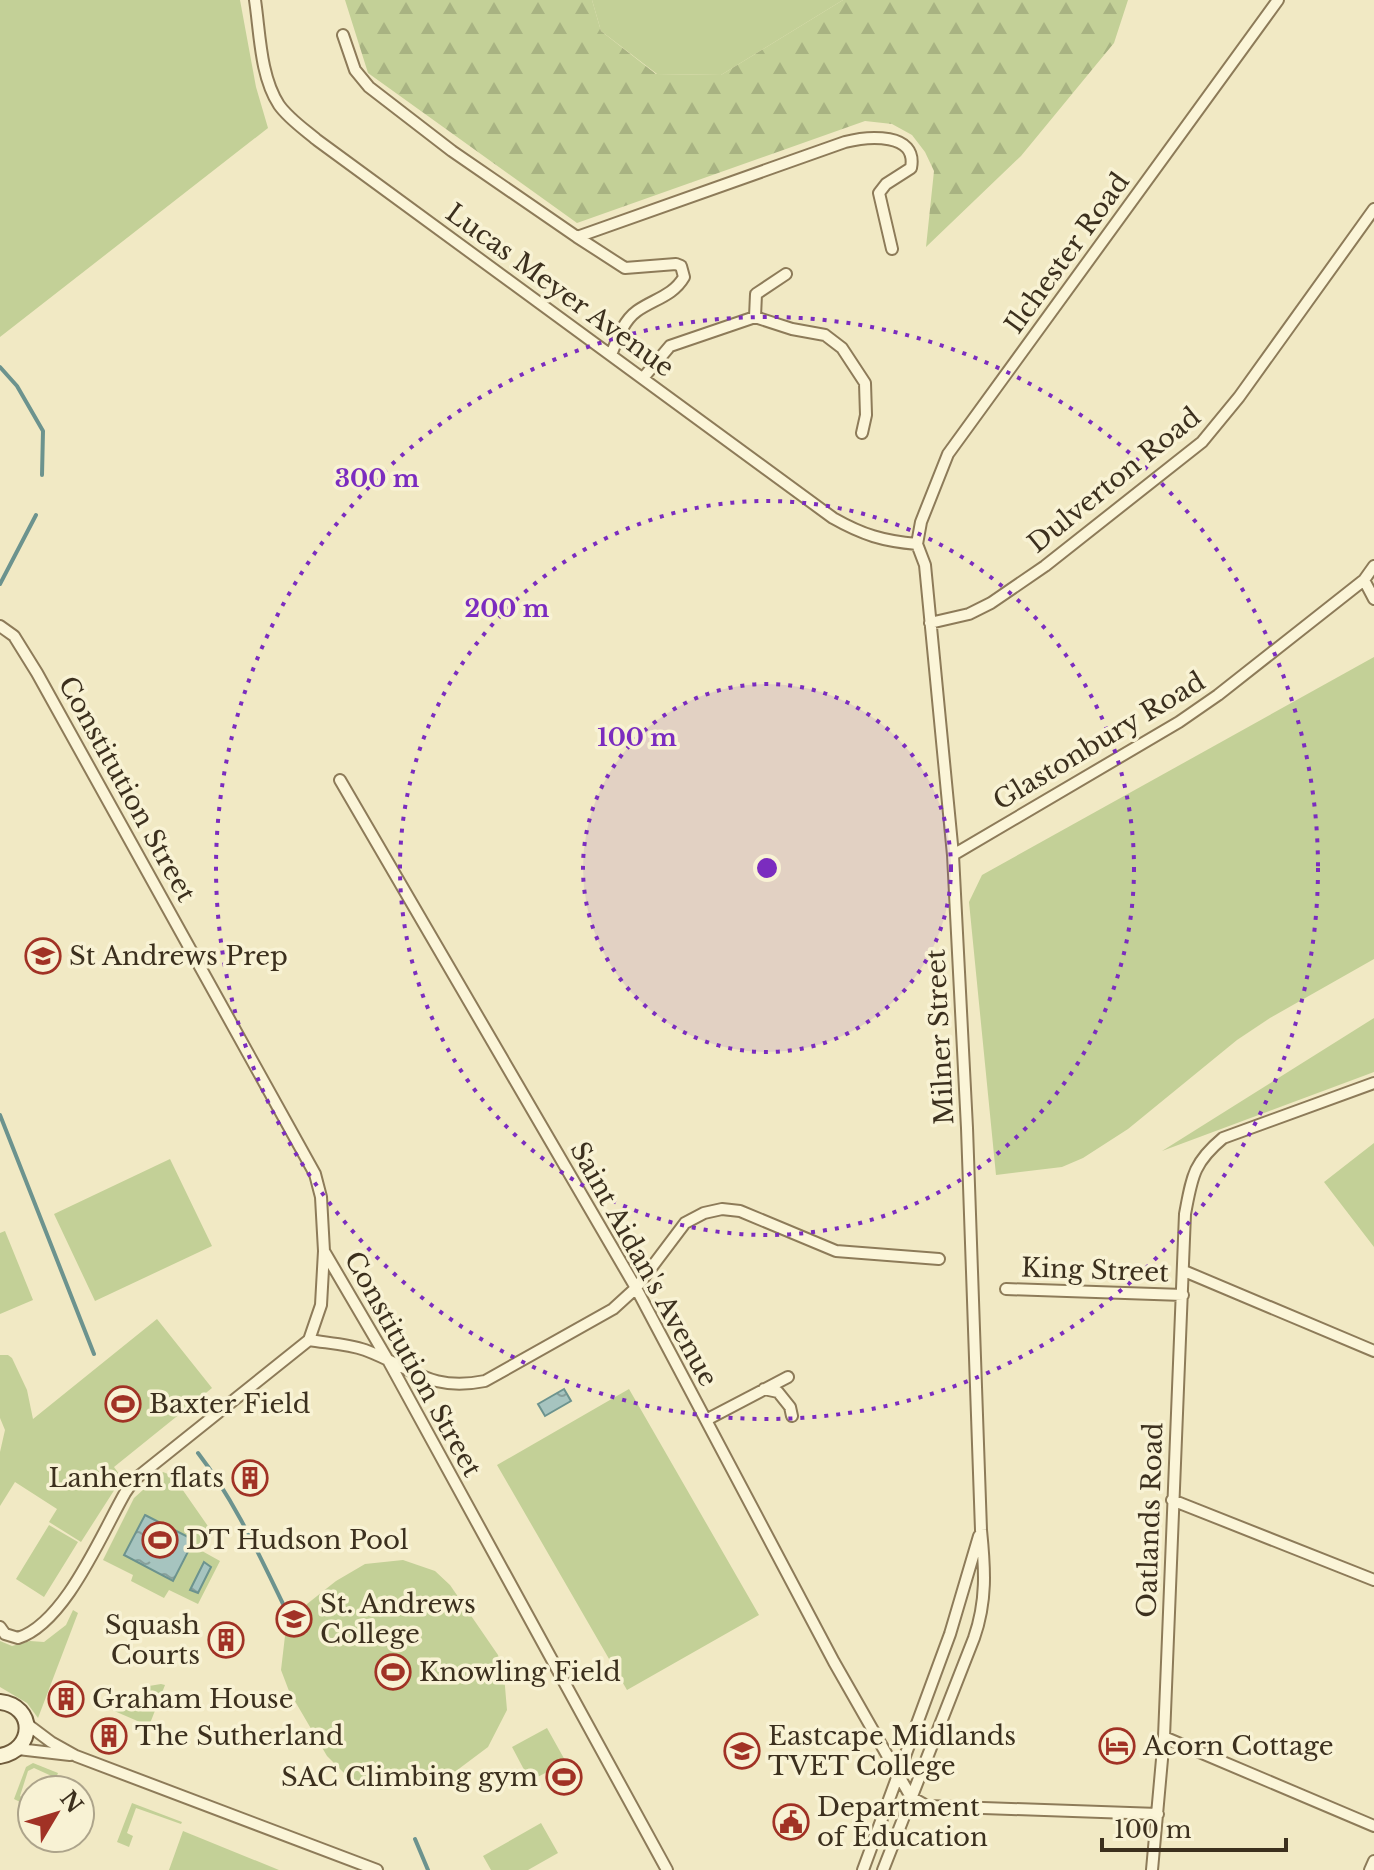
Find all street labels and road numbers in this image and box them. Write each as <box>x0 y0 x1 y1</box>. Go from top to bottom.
street label: Ilchester Road <box>998 166 1136 340</box>
street label: Lucas Meyer Avenue <box>440 196 680 384</box>
street label: Dulverton Road <box>1021 401 1207 559</box>
street label: Glastonbury Road <box>987 665 1211 817</box>
street label: Constitution Street <box>52 671 202 907</box>
street label: Milner Street <box>919 948 961 1126</box>
street label: Saint Aidan's Avenue <box>563 1136 725 1392</box>
street label: Constitution Street <box>338 1246 488 1482</box>
street label: King Street <box>1020 1251 1170 1289</box>
street label: Oatlands Road <box>1131 1422 1169 1618</box>

